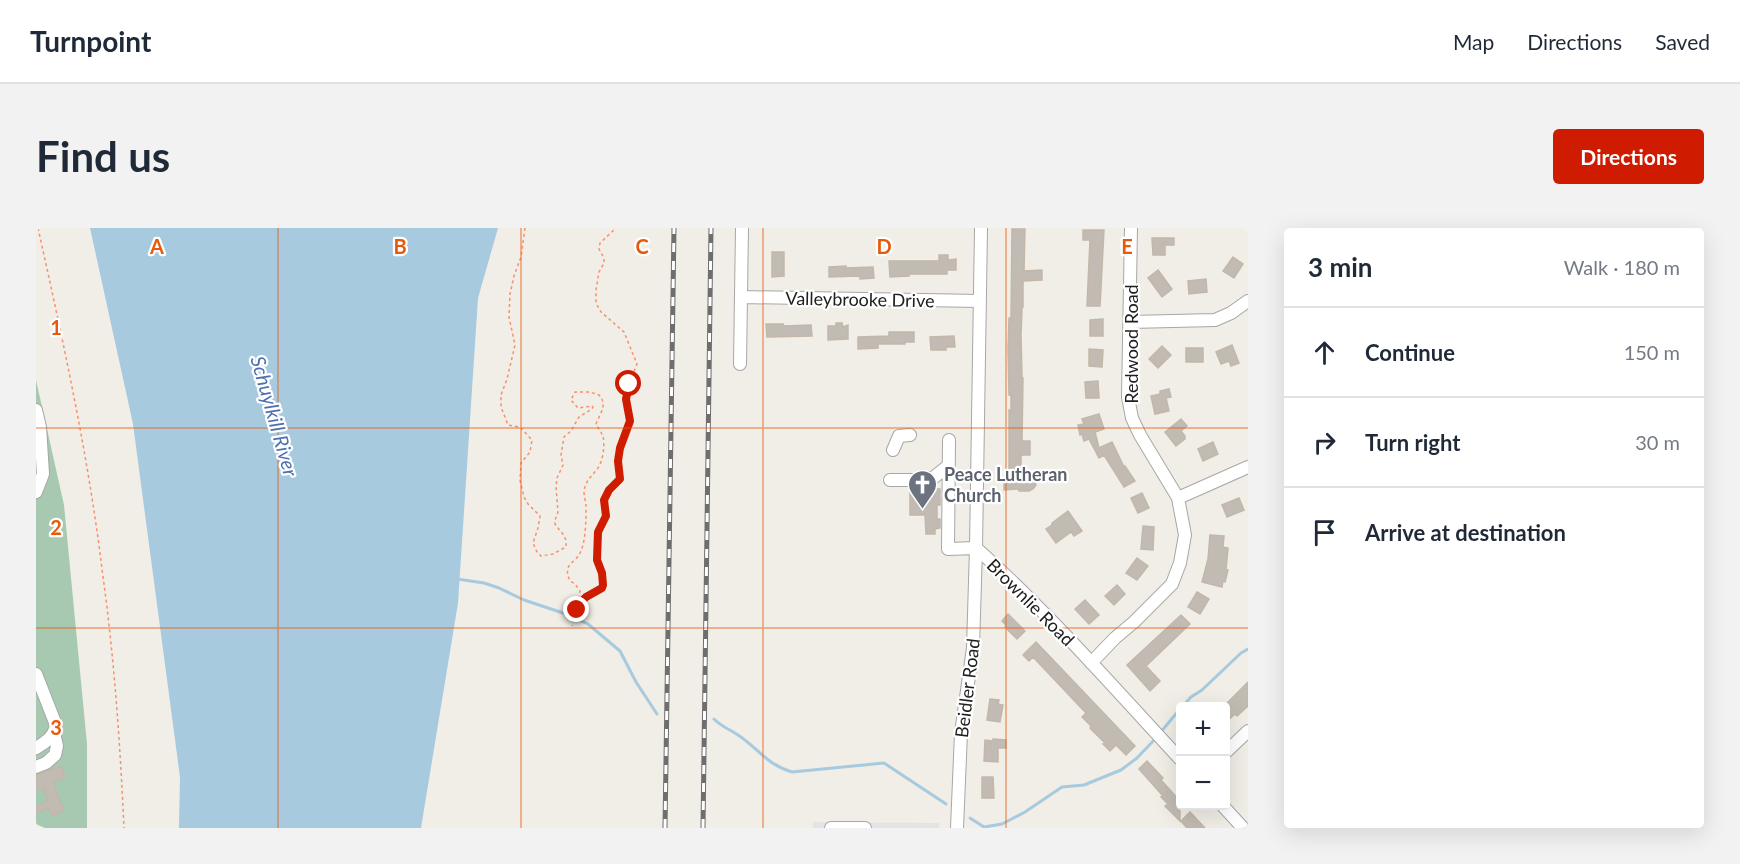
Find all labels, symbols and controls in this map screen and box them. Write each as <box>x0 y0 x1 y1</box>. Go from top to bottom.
text: Turnpoint <box>30 24 151 58</box>
text: Map <box>1453 29 1494 54</box>
text: Directions <box>1527 29 1622 54</box>
text: Saved <box>1655 29 1710 54</box>
button: Directions <box>1553 129 1704 184</box>
text: Find us <box>36 131 170 181</box>
text: A <box>149 234 164 258</box>
text: B <box>393 234 407 258</box>
text: C <box>635 234 649 258</box>
text: D <box>876 234 892 258</box>
text: E <box>1121 234 1133 258</box>
text: 3 min <box>1308 251 1372 283</box>
text: Walk · 180 m <box>1564 255 1680 279</box>
street label: Redwood Road <box>1120 284 1142 404</box>
street label: Valleybrooke Drive <box>785 287 935 311</box>
text: 1 <box>50 315 62 339</box>
icon: ahead <box>1308 336 1341 369</box>
text: Continue <box>1365 339 1455 366</box>
text: 150 m <box>1624 340 1680 364</box>
water label: Schuylkill River <box>246 353 304 480</box>
route start <box>615 370 641 396</box>
icon: right <box>1308 426 1341 459</box>
text: Turn right <box>1365 429 1460 456</box>
text: 30 m <box>1635 430 1680 454</box>
place label: Peace Lutheran Church <box>944 463 1067 506</box>
church icon: Peace Lutheran Church <box>907 468 939 510</box>
text: 2 <box>50 515 62 539</box>
icon: arrive <box>1308 516 1341 549</box>
text: Arrive at destination <box>1365 519 1566 546</box>
street label: Brownlie Road <box>983 554 1079 650</box>
route end <box>563 596 589 622</box>
street label: Beidler Road <box>950 637 984 739</box>
map controls <box>1176 702 1230 810</box>
button: + <box>1176 702 1230 756</box>
text: 3 <box>50 715 62 739</box>
button: − <box>1176 756 1230 810</box>

